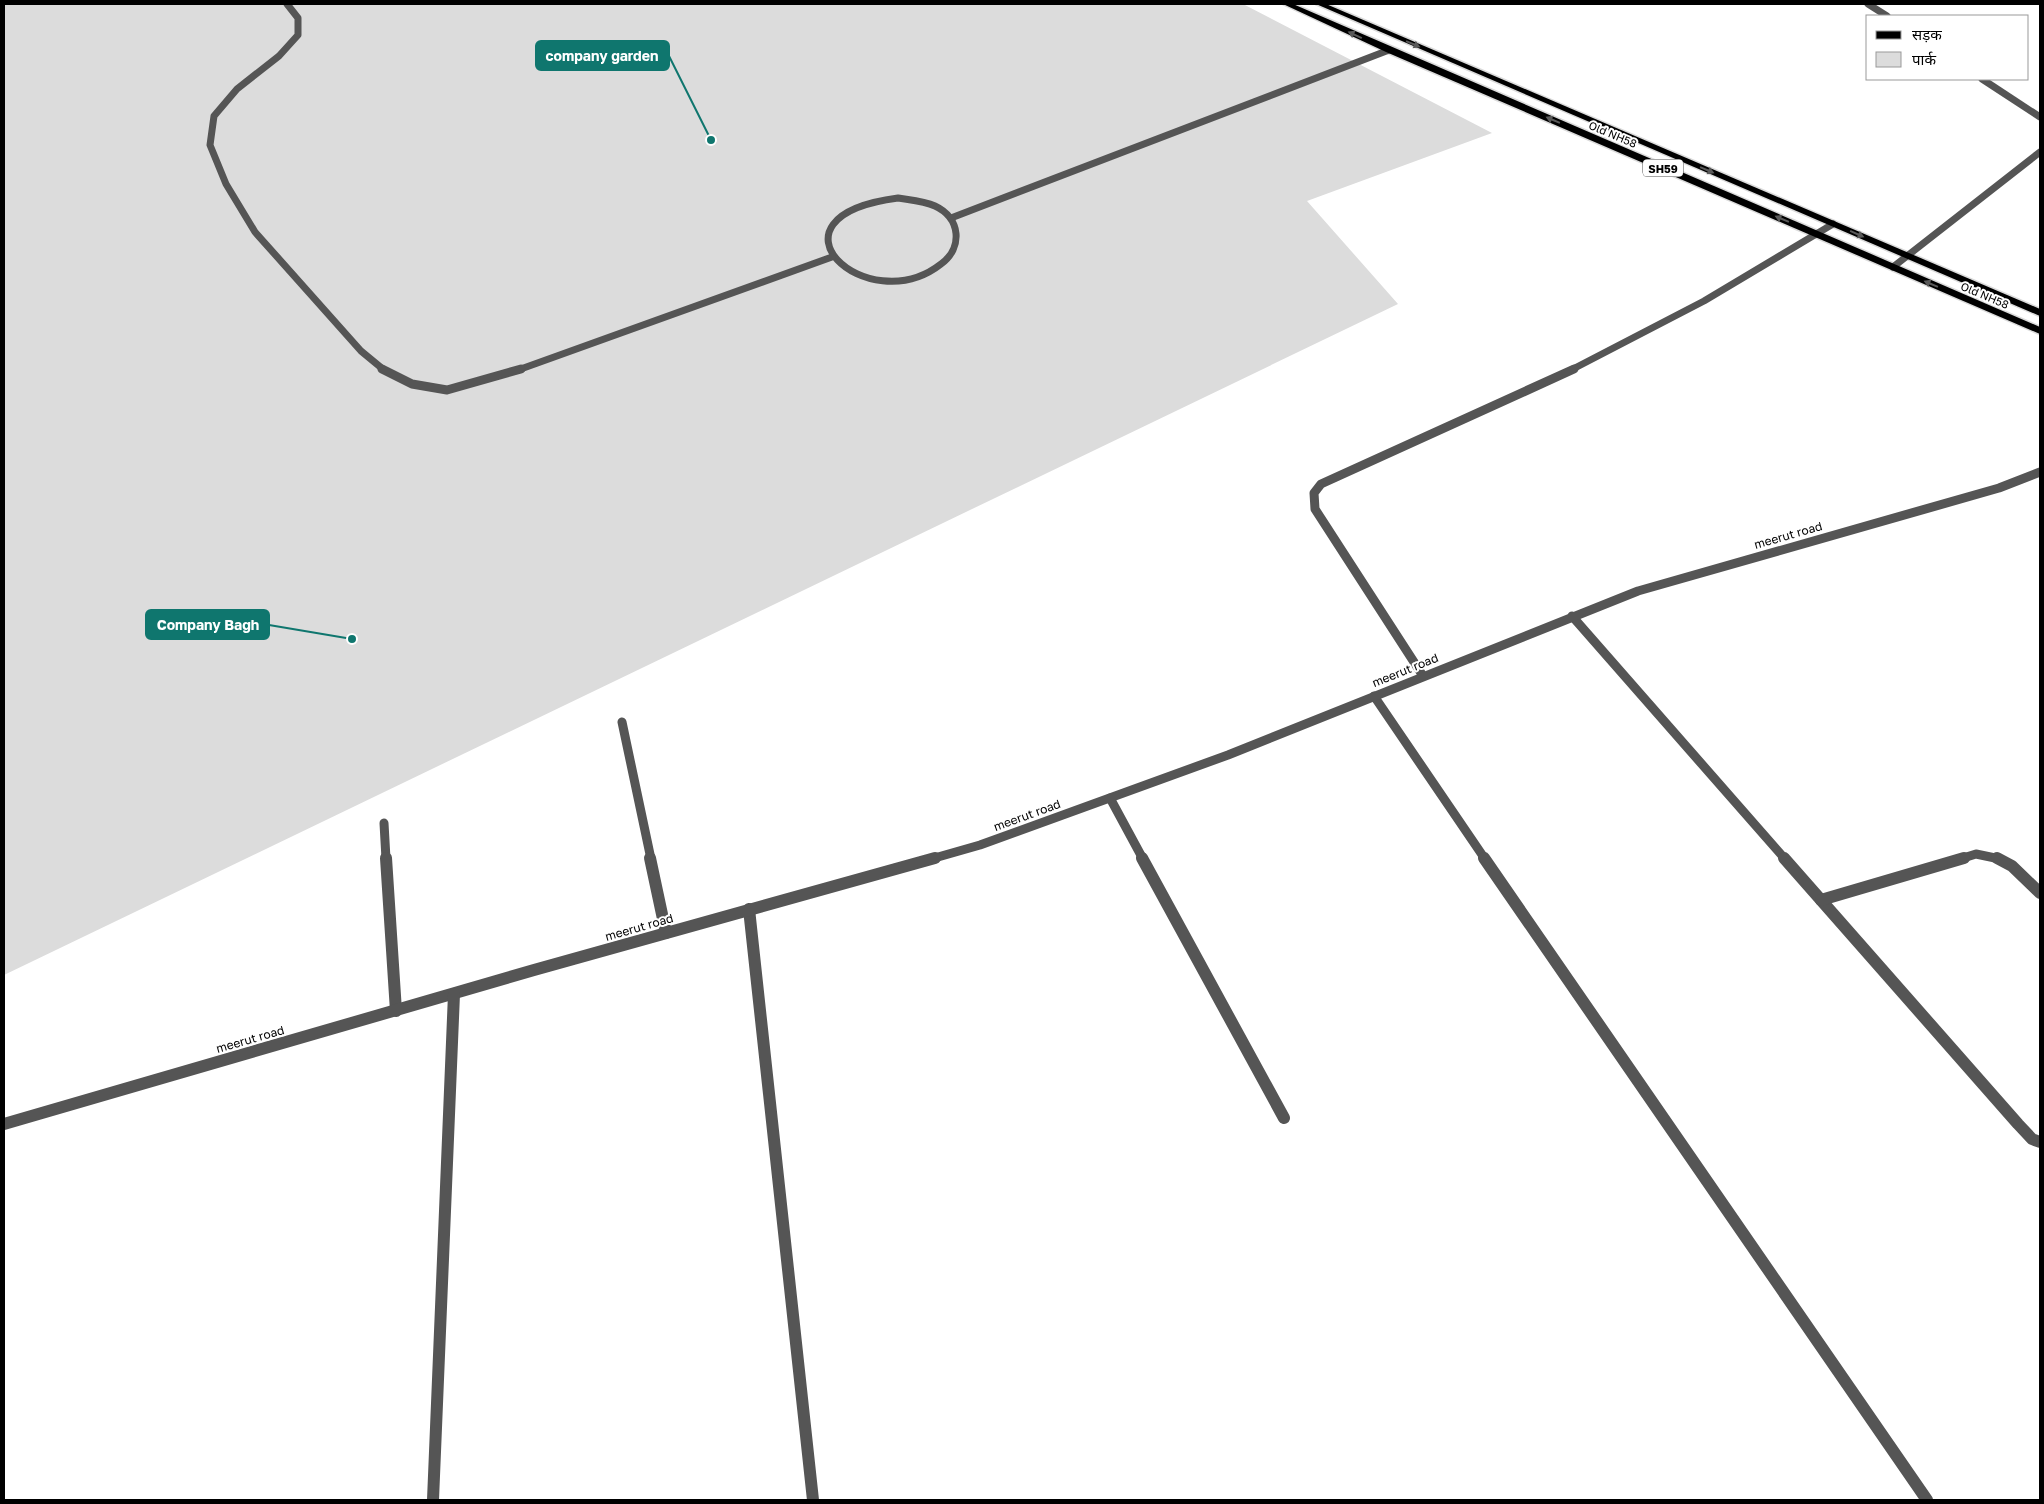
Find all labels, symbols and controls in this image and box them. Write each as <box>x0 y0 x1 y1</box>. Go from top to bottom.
legend <box>1866 15 2029 80</box>
text: सड़क <box>1912 25 1942 43</box>
one-way arrow <box>1348 31 1362 39</box>
one-way arrow <box>1406 40 1420 48</box>
callout: company garden <box>536 41 669 70</box>
text: company garden <box>546 47 658 64</box>
text: पार्क <box>1912 50 1936 68</box>
one-way arrow <box>1546 116 1560 124</box>
street label: Old NH58 <box>1587 118 1639 150</box>
road number: SH59 <box>1643 160 1683 177</box>
one-way arrow <box>1700 166 1714 174</box>
one-way arrow <box>1775 215 1789 223</box>
one-way arrow <box>1850 231 1864 239</box>
one-way arrow <box>1924 279 1938 287</box>
street label: Old NH58 <box>1959 279 2011 311</box>
street label: meerut road <box>1752 518 1824 552</box>
callout: Company Bagh <box>146 610 269 639</box>
text: Company Bagh <box>157 616 259 633</box>
street label: meerut road <box>1370 650 1440 690</box>
street label: meerut road <box>991 796 1063 834</box>
street label: meerut road <box>603 910 675 944</box>
street label: meerut road <box>214 1022 286 1056</box>

